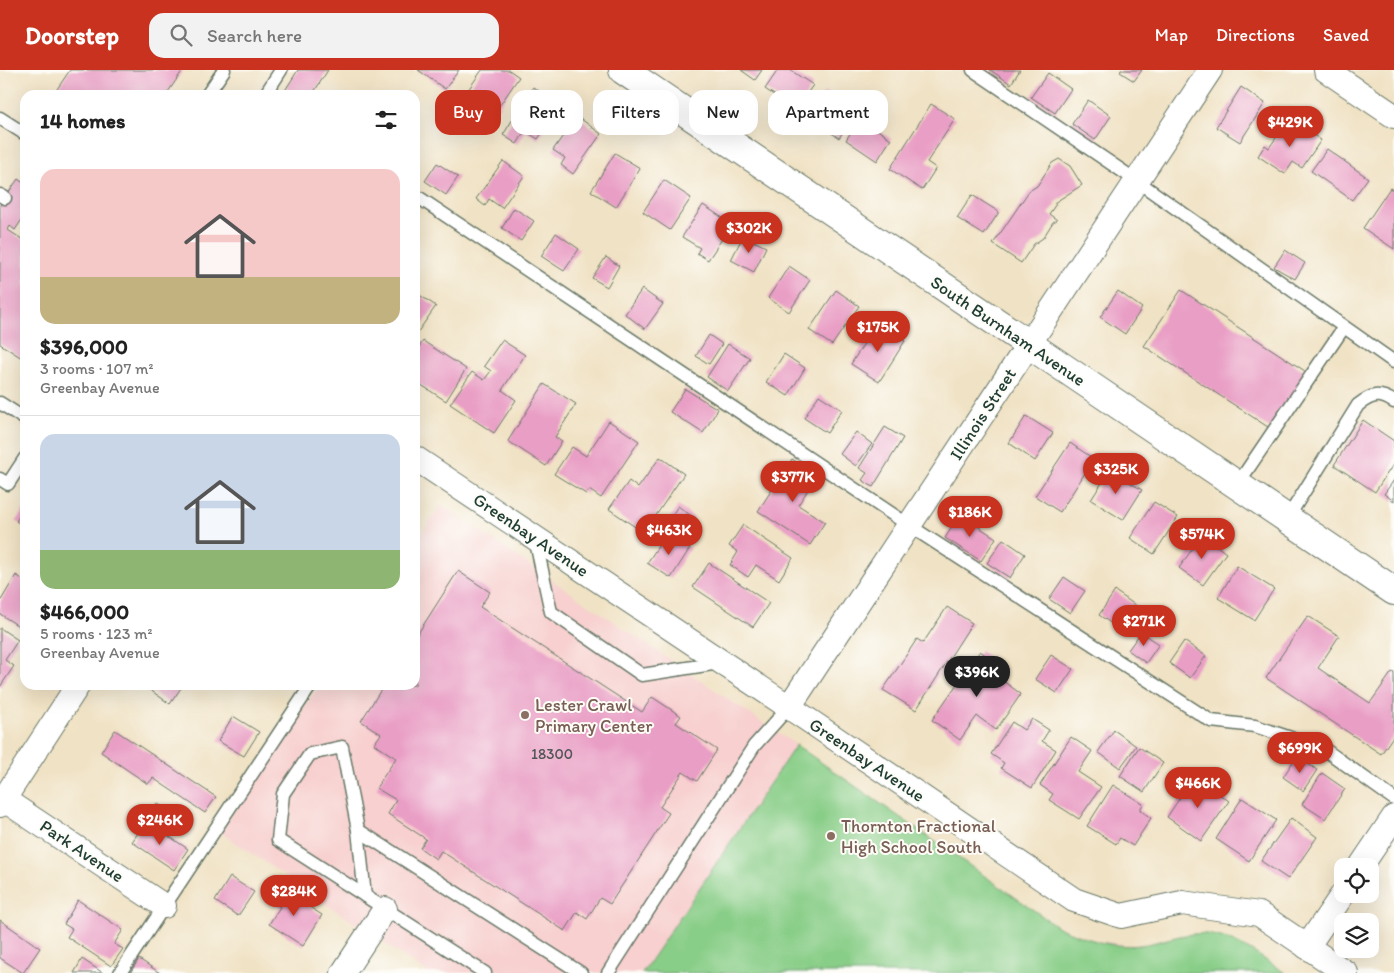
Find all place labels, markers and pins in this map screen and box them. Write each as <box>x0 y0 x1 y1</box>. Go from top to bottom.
pin: $429K <box>1255 106 1325 148</box>
pin: $302K <box>714 212 784 254</box>
pin: $175K <box>843 310 913 353</box>
pin: $325K <box>1081 452 1151 495</box>
pin: $377K <box>758 460 828 503</box>
pin: $186K <box>935 496 1005 538</box>
pin: $463K <box>634 514 704 556</box>
pin: $574K <box>1167 518 1237 560</box>
pin: $271K <box>1109 604 1179 647</box>
pin: $396K <box>942 656 1012 698</box>
place label: Lester Crawl Primary Center <box>535 694 653 737</box>
marker: Lester Crawl Primary Center <box>519 709 531 721</box>
pin: $699K <box>1265 732 1335 774</box>
pin: $466K <box>1163 766 1233 809</box>
pin: $246K <box>125 804 195 846</box>
place label: Thornton Fractional High School South <box>841 815 996 858</box>
marker: Thornton Fractional High School South <box>825 830 837 842</box>
pin: $284K <box>259 874 329 917</box>

